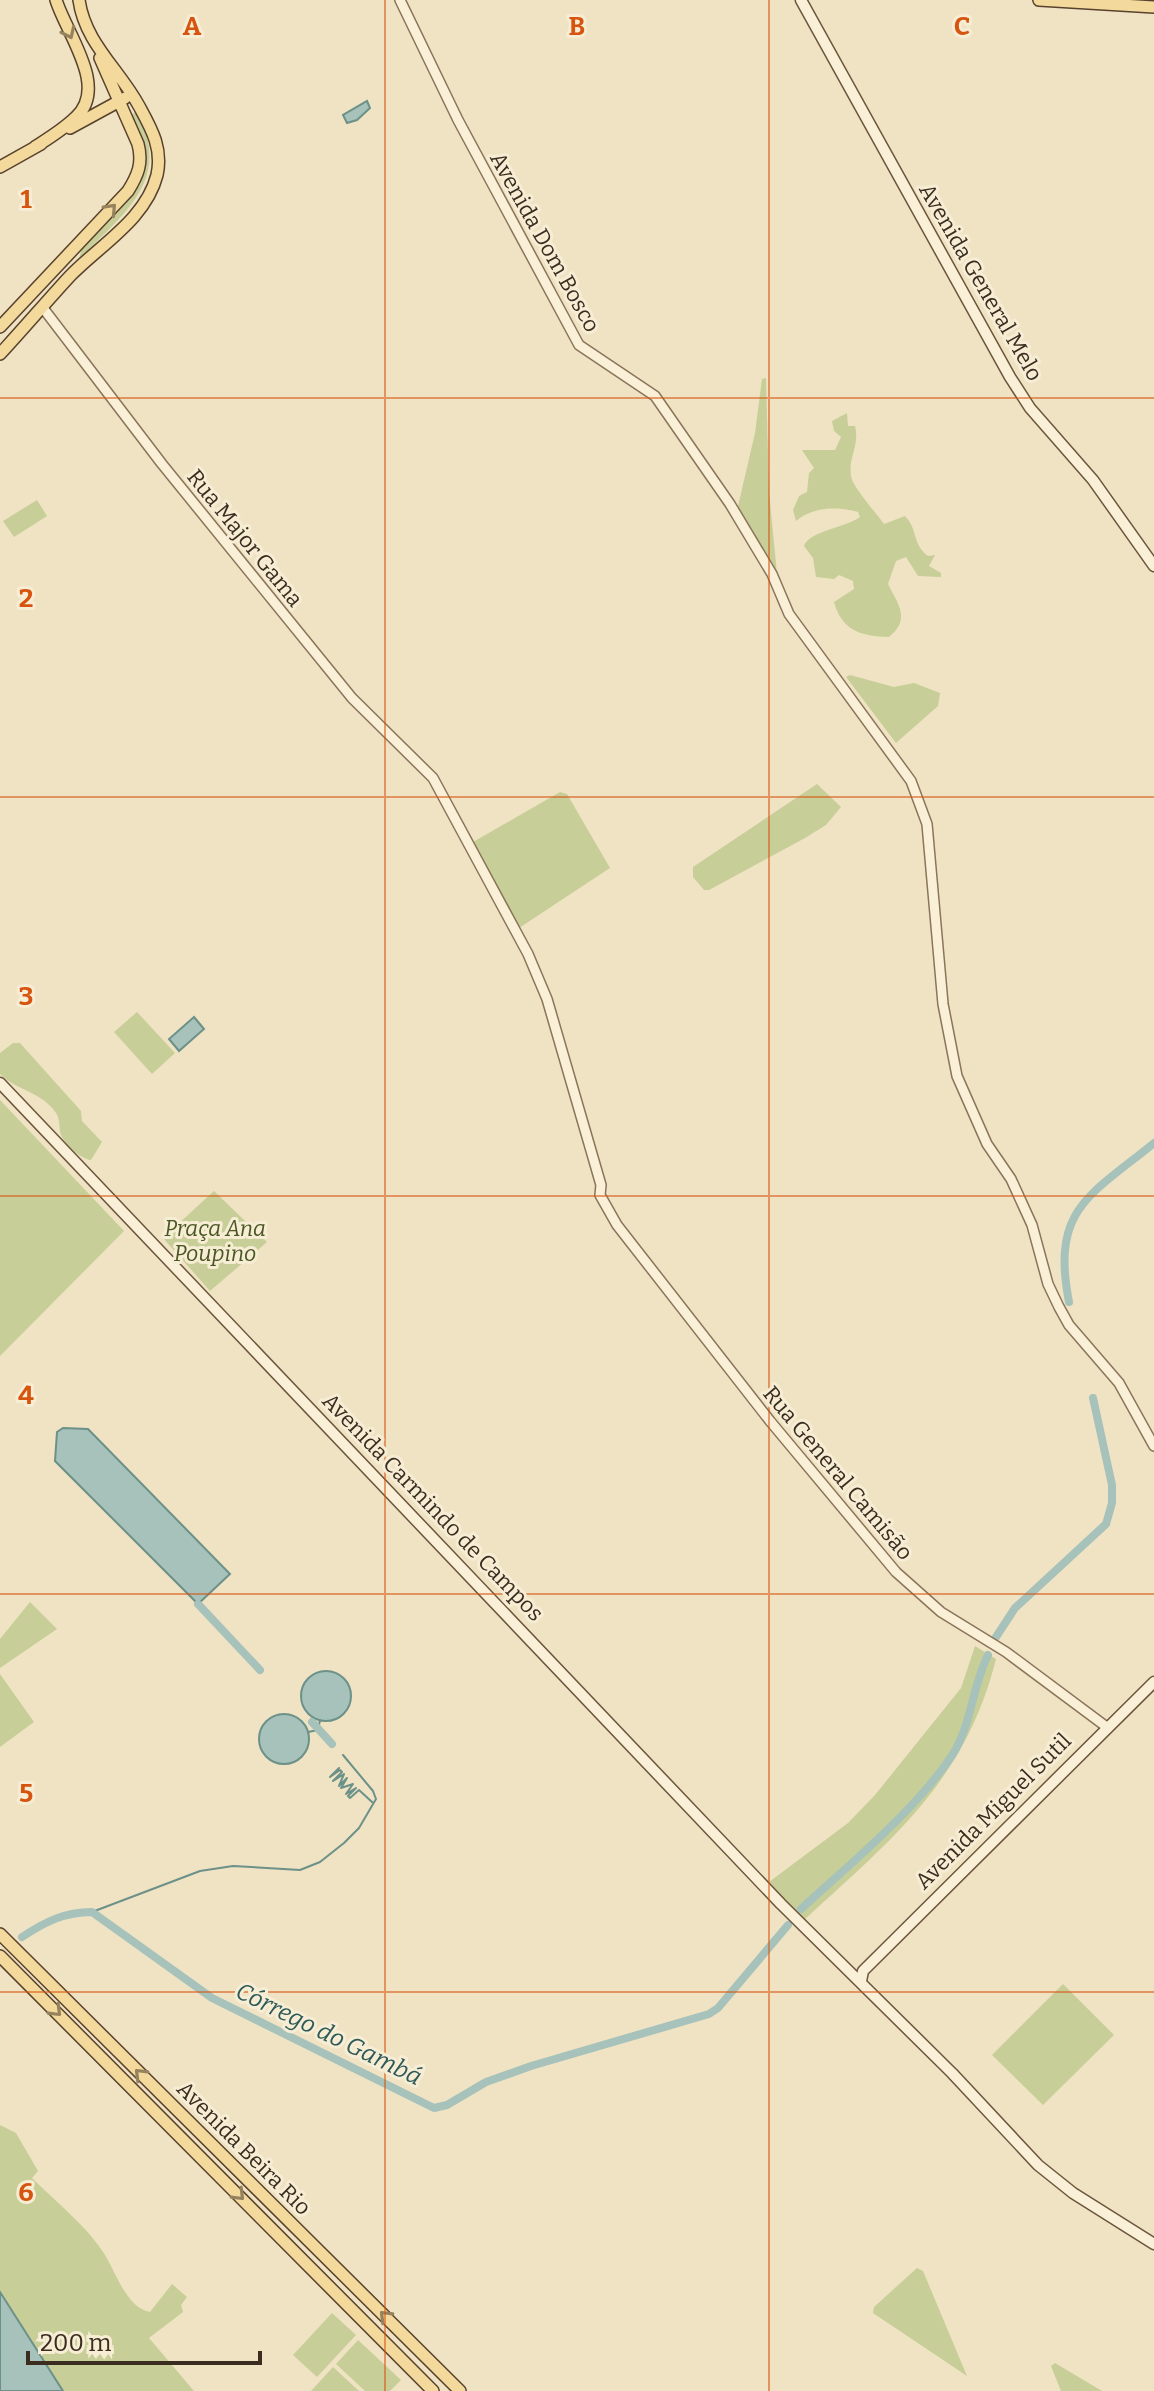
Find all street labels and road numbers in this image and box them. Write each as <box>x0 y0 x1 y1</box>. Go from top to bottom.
street label: Avenida Dom Bosco <box>484 147 606 337</box>
street label: Avenida General Melo <box>913 178 1049 386</box>
street label: Rua Major Gama <box>181 464 309 612</box>
street label: Rua General Camisão <box>757 1381 919 1565</box>
street label: Avenida Carmindo de Campos <box>317 1387 549 1627</box>
street label: Avenida Miguel Sutil <box>909 1727 1077 1895</box>
street label: Avenida Beira Rio <box>171 2075 317 2221</box>

